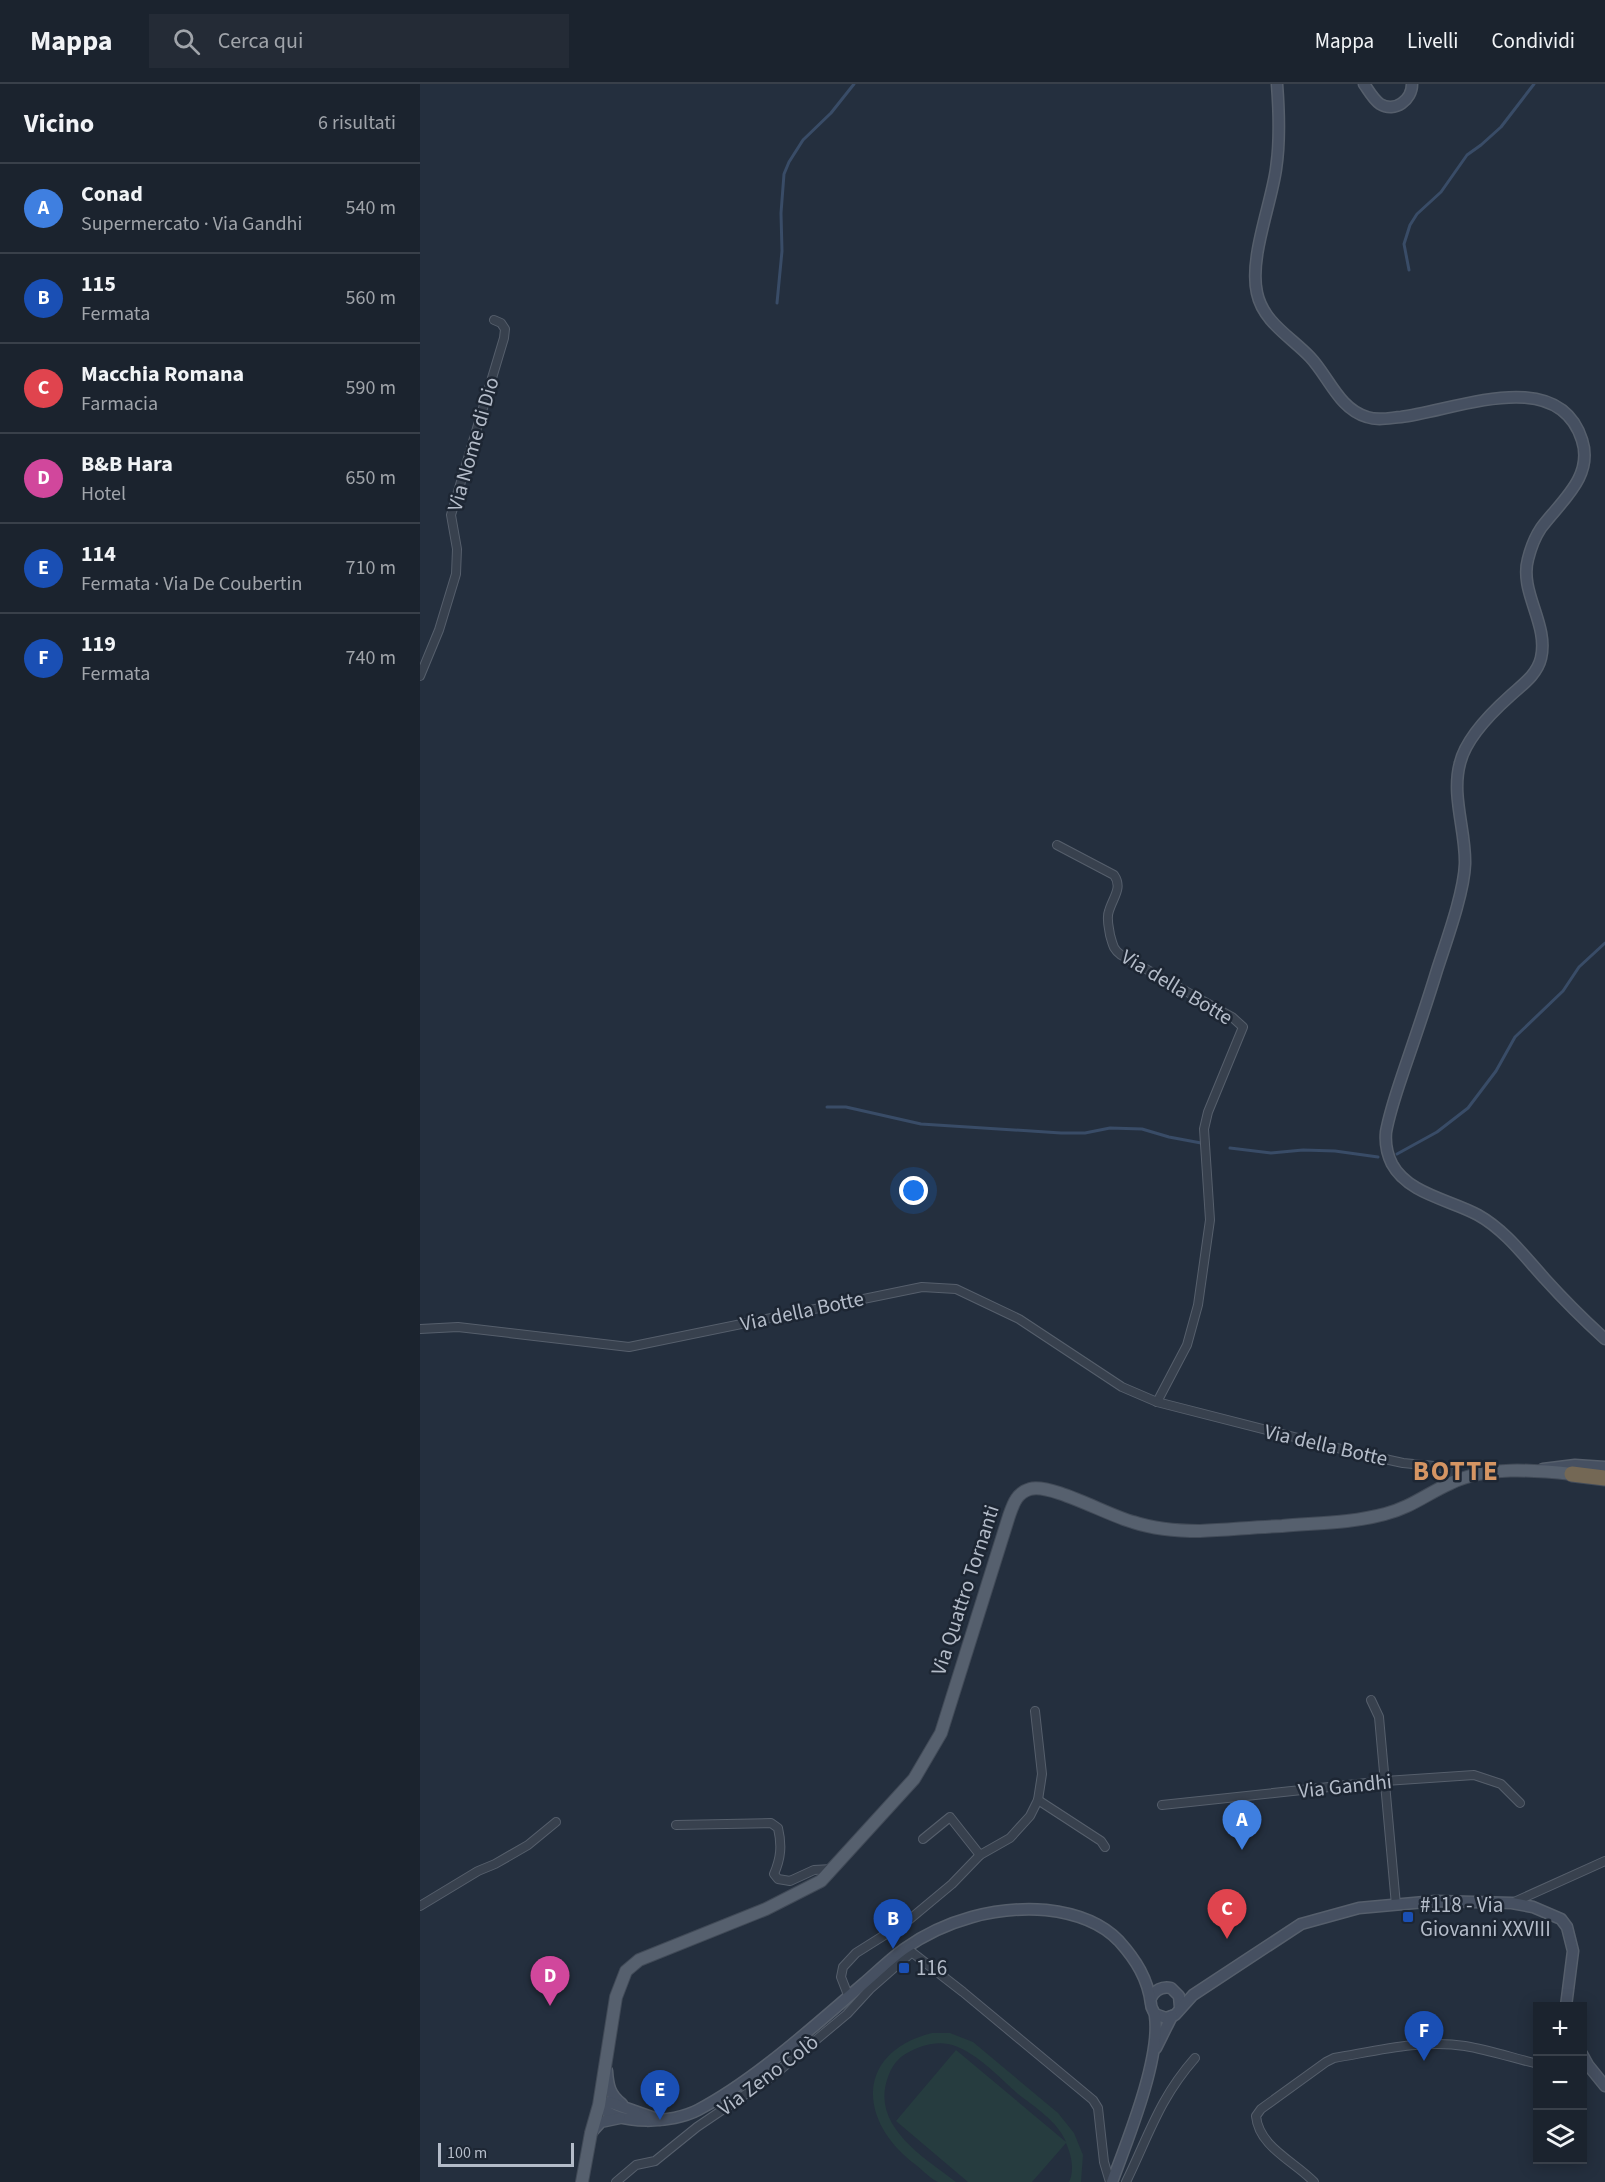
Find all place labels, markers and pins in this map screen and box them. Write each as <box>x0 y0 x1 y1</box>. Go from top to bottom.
pin: A <box>1222 1800 1262 1850</box>
pin: C <box>1208 1890 1246 1939</box>
place label: #118 - Via Giovanni XXVIII <box>1420 1890 1551 1944</box>
pin: B <box>874 1900 912 1949</box>
marker: #118 - Via Giovanni XXVIII <box>1401 1910 1415 1924</box>
place label: 116 <box>916 1953 947 1983</box>
pin: D <box>530 1956 570 2006</box>
marker: 116 <box>897 1961 911 1975</box>
pin: F <box>1404 2012 1444 2061</box>
pin: E <box>640 2070 680 2120</box>

